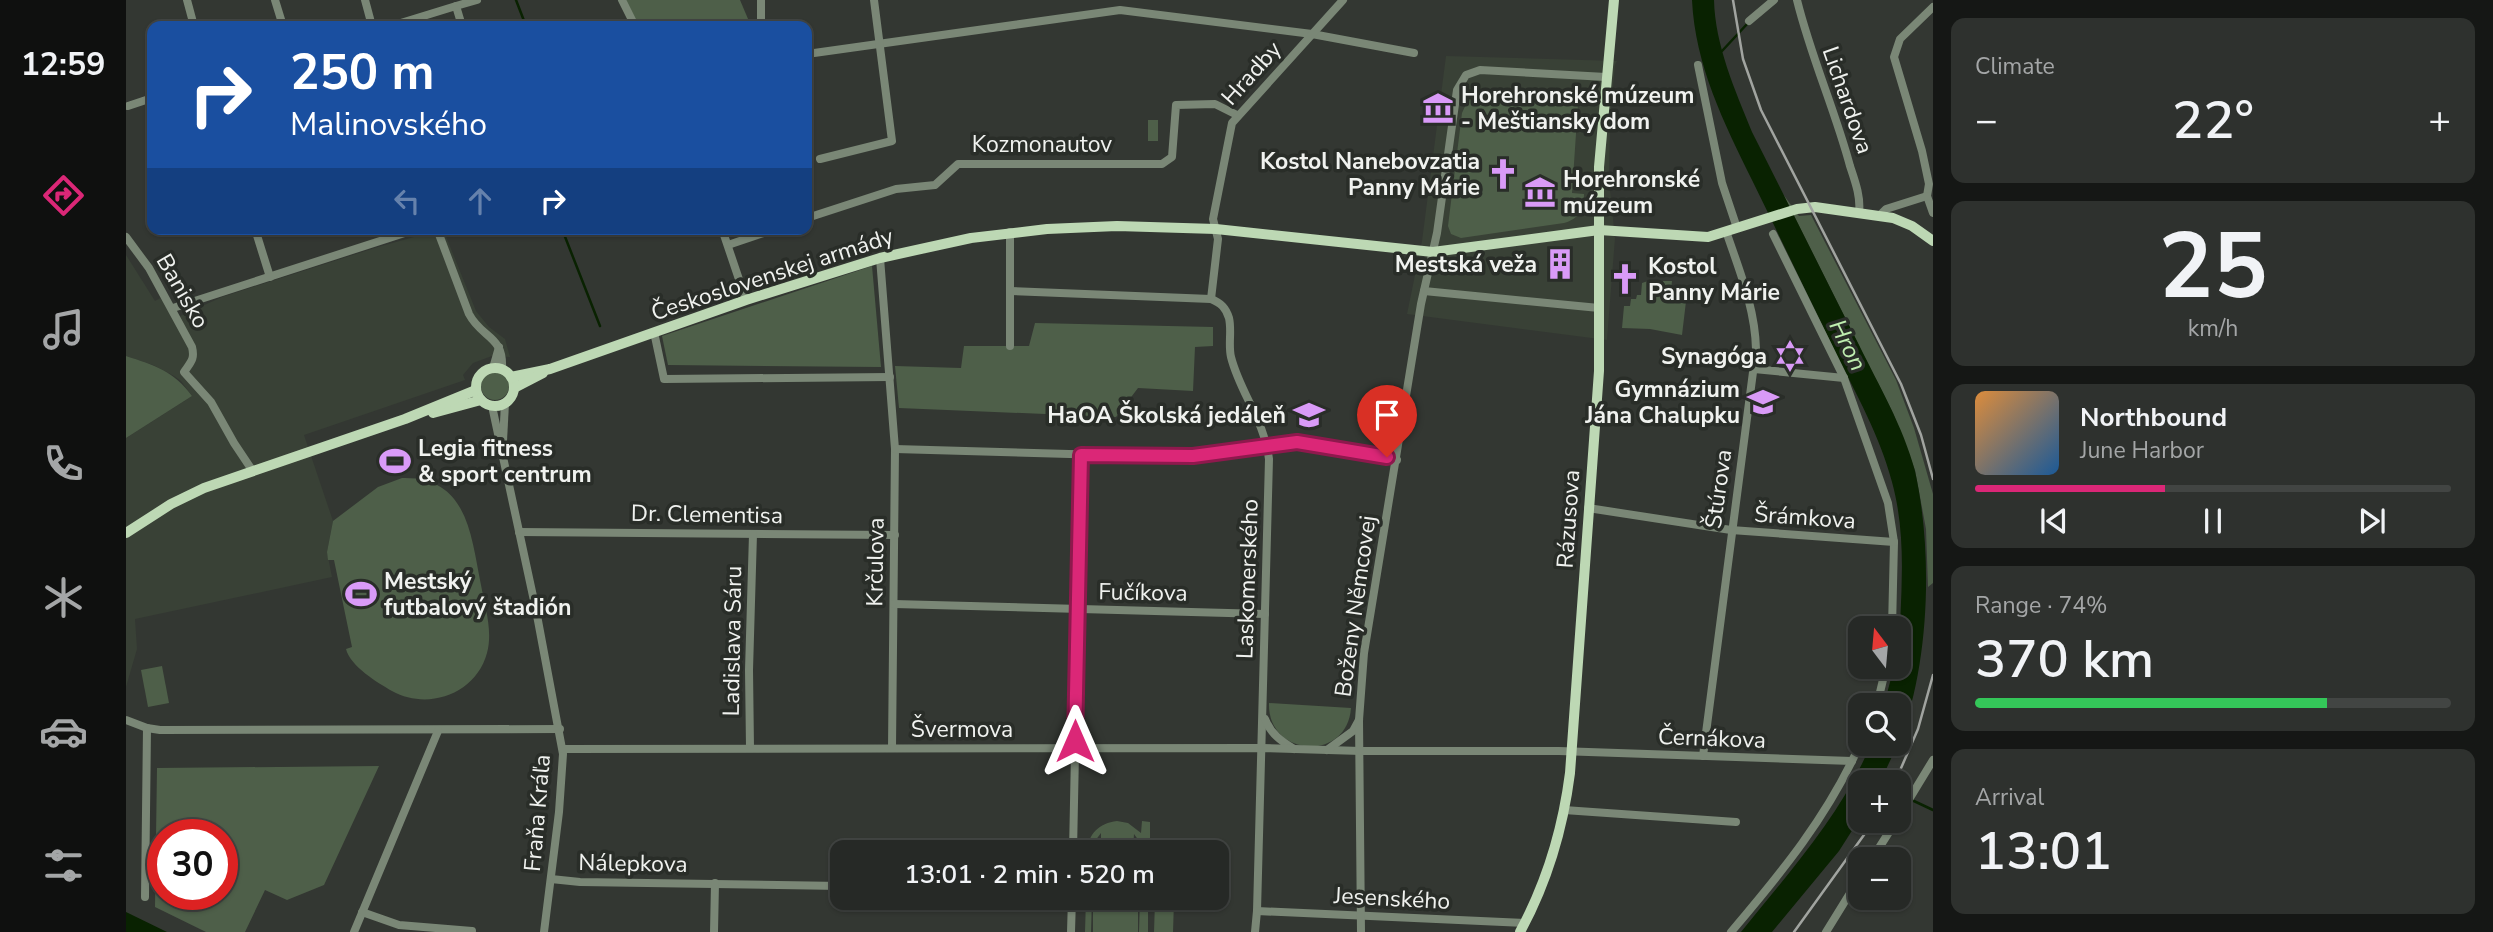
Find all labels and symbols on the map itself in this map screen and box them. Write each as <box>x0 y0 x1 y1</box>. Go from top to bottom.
street label: Hradby <box>1214 34 1289 112</box>
street label: Lichardova <box>1815 42 1880 158</box>
place label: Horehronské múzeum - Meštiansky dom <box>1461 80 1694 137</box>
museum icon: Horehronské múzeum - Meštiansky dom <box>1421 91 1455 125</box>
street label: Kozmonautov <box>972 129 1112 160</box>
place label: Kostol Nanebovzatia Panny Márie <box>1260 146 1480 203</box>
church icon: Kostol Nanebovzatia Panny Márie <box>1486 157 1520 191</box>
place label: Horehronské múzeum <box>1563 164 1700 221</box>
museum icon: Horehronské múzeum <box>1523 175 1557 209</box>
street label: Československej armády <box>647 221 897 328</box>
building icon: Mestská veža <box>1543 247 1577 281</box>
street label: Banisko <box>149 248 216 334</box>
place label: Mestská veža <box>1395 249 1537 280</box>
place label: Kostol Panny Márie <box>1648 251 1780 308</box>
church icon: Kostol Panny Márie <box>1608 262 1642 296</box>
water label: Hron <box>1822 314 1874 376</box>
synagogue icon: Synagóga <box>1773 339 1807 373</box>
place label: Synagóga <box>1661 341 1767 372</box>
place label: Gymnázium Jána Chalupku <box>1584 374 1740 431</box>
pin <box>1357 385 1417 457</box>
school or university icon: Gymnázium Jána Chalupku <box>1746 385 1780 419</box>
school or university icon: HaOA Školská jedáleň <box>1292 398 1326 432</box>
place label: HaOA Školská jedáleň <box>1047 400 1286 431</box>
place label: Legia fitness & sport centrum <box>418 433 592 490</box>
sports icon: Legia fitness & sport centrum <box>378 444 412 478</box>
street label: Štúrova <box>1698 448 1739 531</box>
street label: Rázusova <box>1550 469 1587 569</box>
street label: Dr. Clementisa <box>631 498 783 531</box>
street label: Laskomerského <box>1229 498 1266 660</box>
street label: Šrámkova <box>1753 498 1857 537</box>
street label: Boženy Němcovej <box>1327 513 1384 699</box>
street label: Krčulova <box>859 517 892 607</box>
street label: Ladislava Sáru <box>716 565 749 717</box>
place label: Mestský futbalový štadión <box>384 566 571 623</box>
street label: Fučíkova <box>1098 576 1188 609</box>
sports icon: Mestský futbalový štadión <box>344 577 378 611</box>
north arrow <box>1848 616 1911 679</box>
position arrow <box>1038 704 1112 778</box>
street label: Švermova <box>911 714 1013 745</box>
street label: Černákova <box>1657 721 1767 756</box>
street label: Fraňa Kráľa <box>517 753 558 873</box>
speed limit sign: 30 <box>147 819 238 910</box>
street label: Nálepkova <box>578 847 688 880</box>
street label: Jesenského <box>1332 880 1451 917</box>

